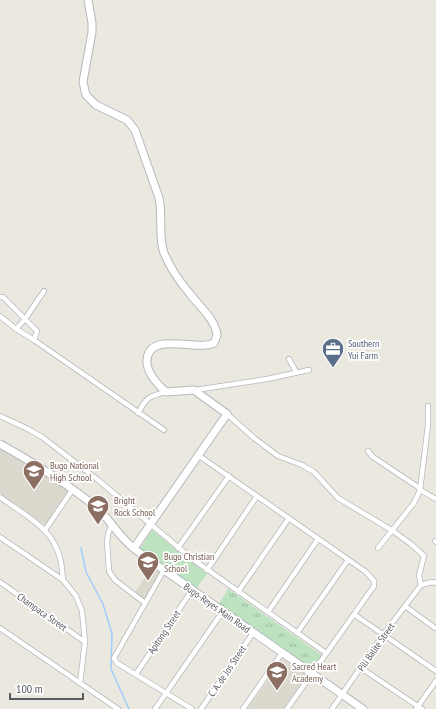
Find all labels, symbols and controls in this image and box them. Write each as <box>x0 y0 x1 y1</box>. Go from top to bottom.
office icon: Southern Yui Farm <box>320 336 346 369</box>
place label: Southern Yui Farm <box>348 337 379 362</box>
school or university icon: Bugo National High School <box>21 458 47 491</box>
place label: Bugo National High School <box>50 459 100 484</box>
school or university icon: Bright Rock School <box>85 493 111 526</box>
place label: Bright Rock School <box>114 494 156 519</box>
school or university icon: Bugo Christian School <box>135 549 161 582</box>
place label: Bugo Christian School <box>164 550 214 575</box>
street label: Bugo-Reyes Main Road <box>181 580 253 636</box>
street label: Champaca Street <box>14 590 70 634</box>
street label: Apitong Street <box>145 608 183 656</box>
street label: Pili Balite Street <box>355 620 398 674</box>
street label: C. A. de Jos Street <box>205 643 249 699</box>
school or university icon: Sacred Heart Academy <box>264 659 290 692</box>
place label: Sacred Heart Academy <box>292 660 337 685</box>
scale bar <box>10 675 83 701</box>
text: 100 m <box>16 681 43 696</box>

